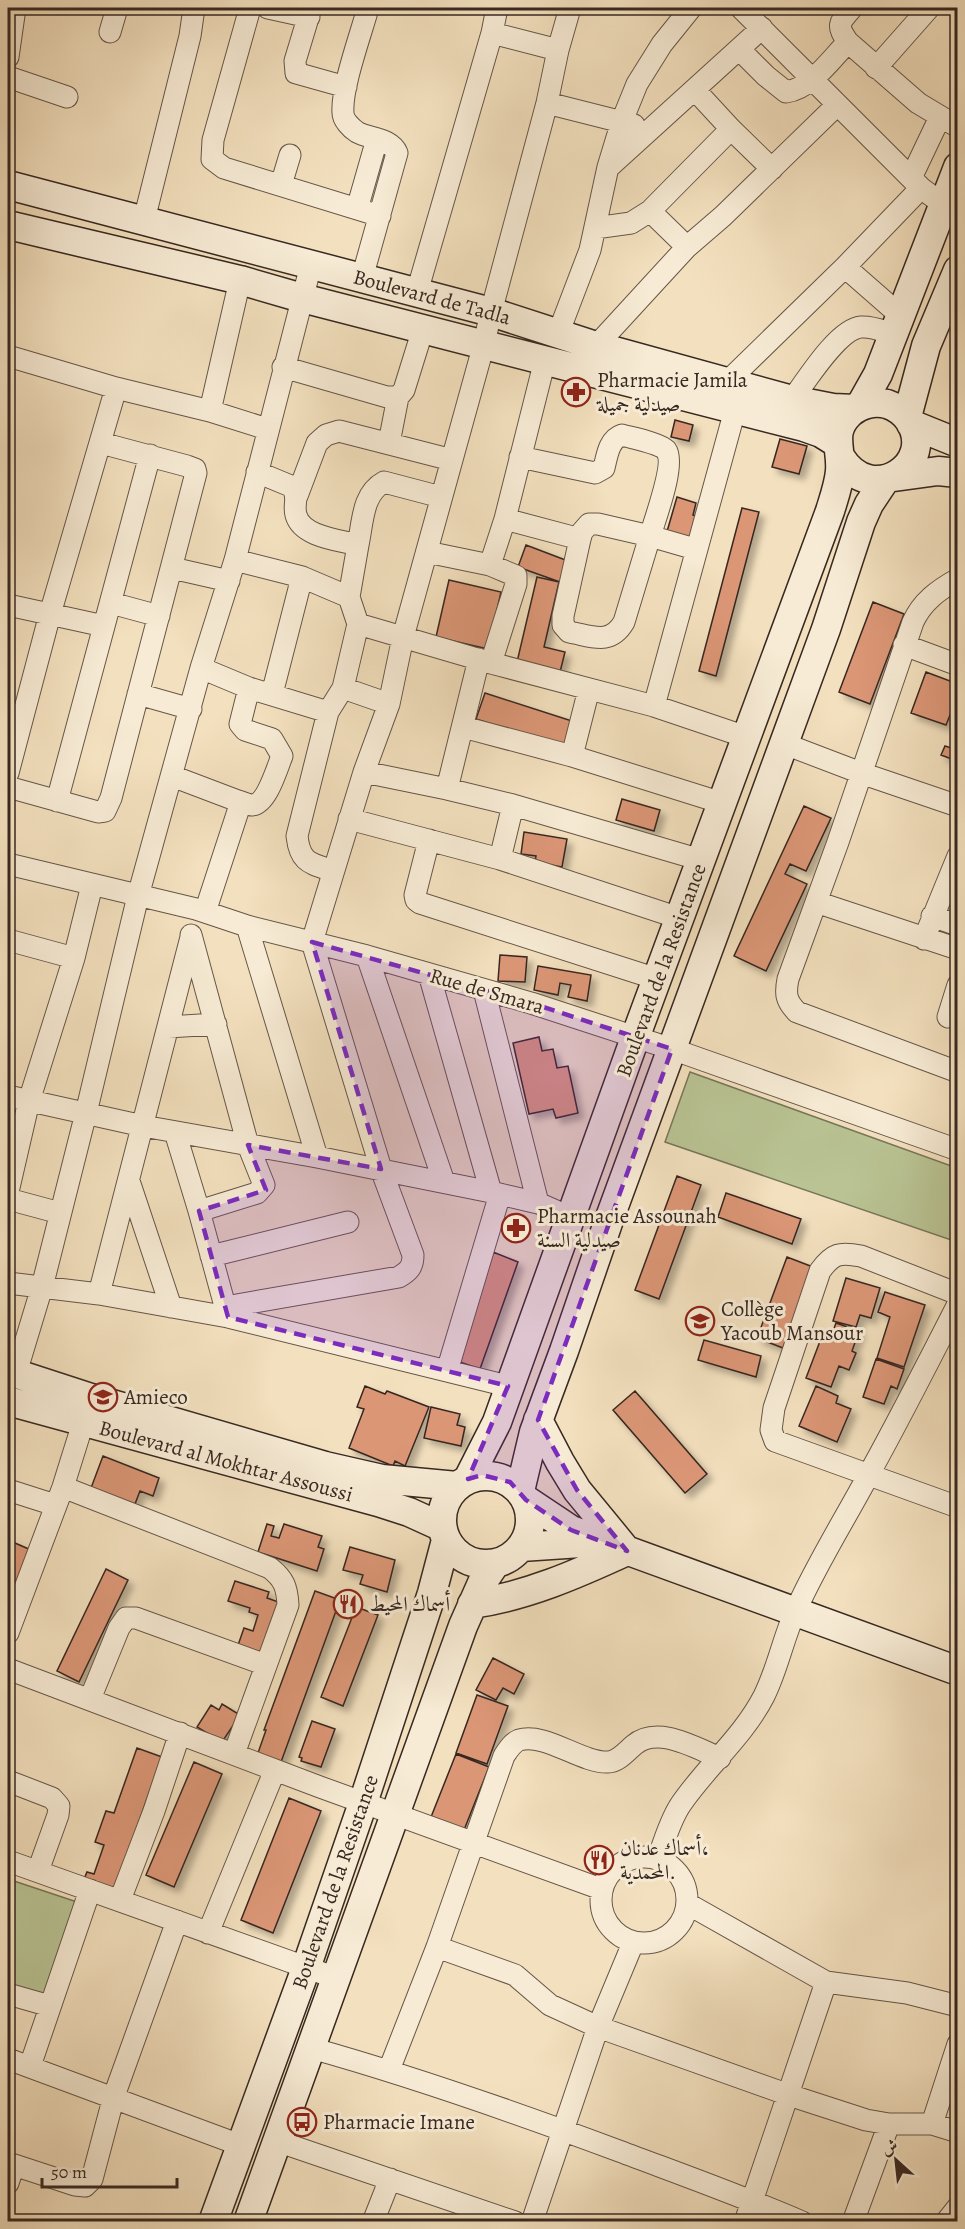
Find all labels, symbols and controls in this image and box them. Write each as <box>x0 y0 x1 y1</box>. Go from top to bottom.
street label: Boulevard de Tadla <box>350 263 514 332</box>
place label: Pharmacie Jamila صيدلية جميلة <box>596 366 748 418</box>
pharmacy icon: Pharmacie Jamila صيدلية جميلة <box>560 376 592 408</box>
street label: Boulevard de la Resistance <box>609 859 713 1081</box>
street label: Rue de Smara <box>427 961 548 1021</box>
place label: Pharmacie Assounah صيدلية السنة <box>537 1202 717 1254</box>
pharmacy icon: Pharmacie Assounah صيدلية السنة <box>500 1212 532 1244</box>
place label: Collège Yacoub Mansour <box>720 1295 863 1347</box>
school or university icon: Collège Yacoub Mansour <box>684 1305 716 1337</box>
school or university icon: Amieco <box>87 1381 119 1413</box>
place label: Amieco <box>123 1383 188 1411</box>
street label: Boulevard al Mokhtar Assoussi <box>96 1414 356 1508</box>
restaurant icon: أسماك المحيط <box>332 1588 364 1620</box>
place label: أسماك المحيط <box>369 1589 450 1618</box>
street label: Boulevard de la Resistance <box>285 1771 385 1993</box>
place label: أسماك عدنان، المحمدية. <box>620 1833 709 1886</box>
restaurant icon: أسماك عدنان، المحمدية. <box>583 1844 615 1876</box>
bus stop icon: Pharmacie Imane <box>286 2106 318 2138</box>
place label: Pharmacie Imane <box>323 2108 475 2136</box>
north arrow <box>866 2130 926 2190</box>
text: ش <box>878 2134 902 2161</box>
scale bar <box>42 2151 177 2189</box>
text: 50 m <box>51 2160 87 2184</box>

